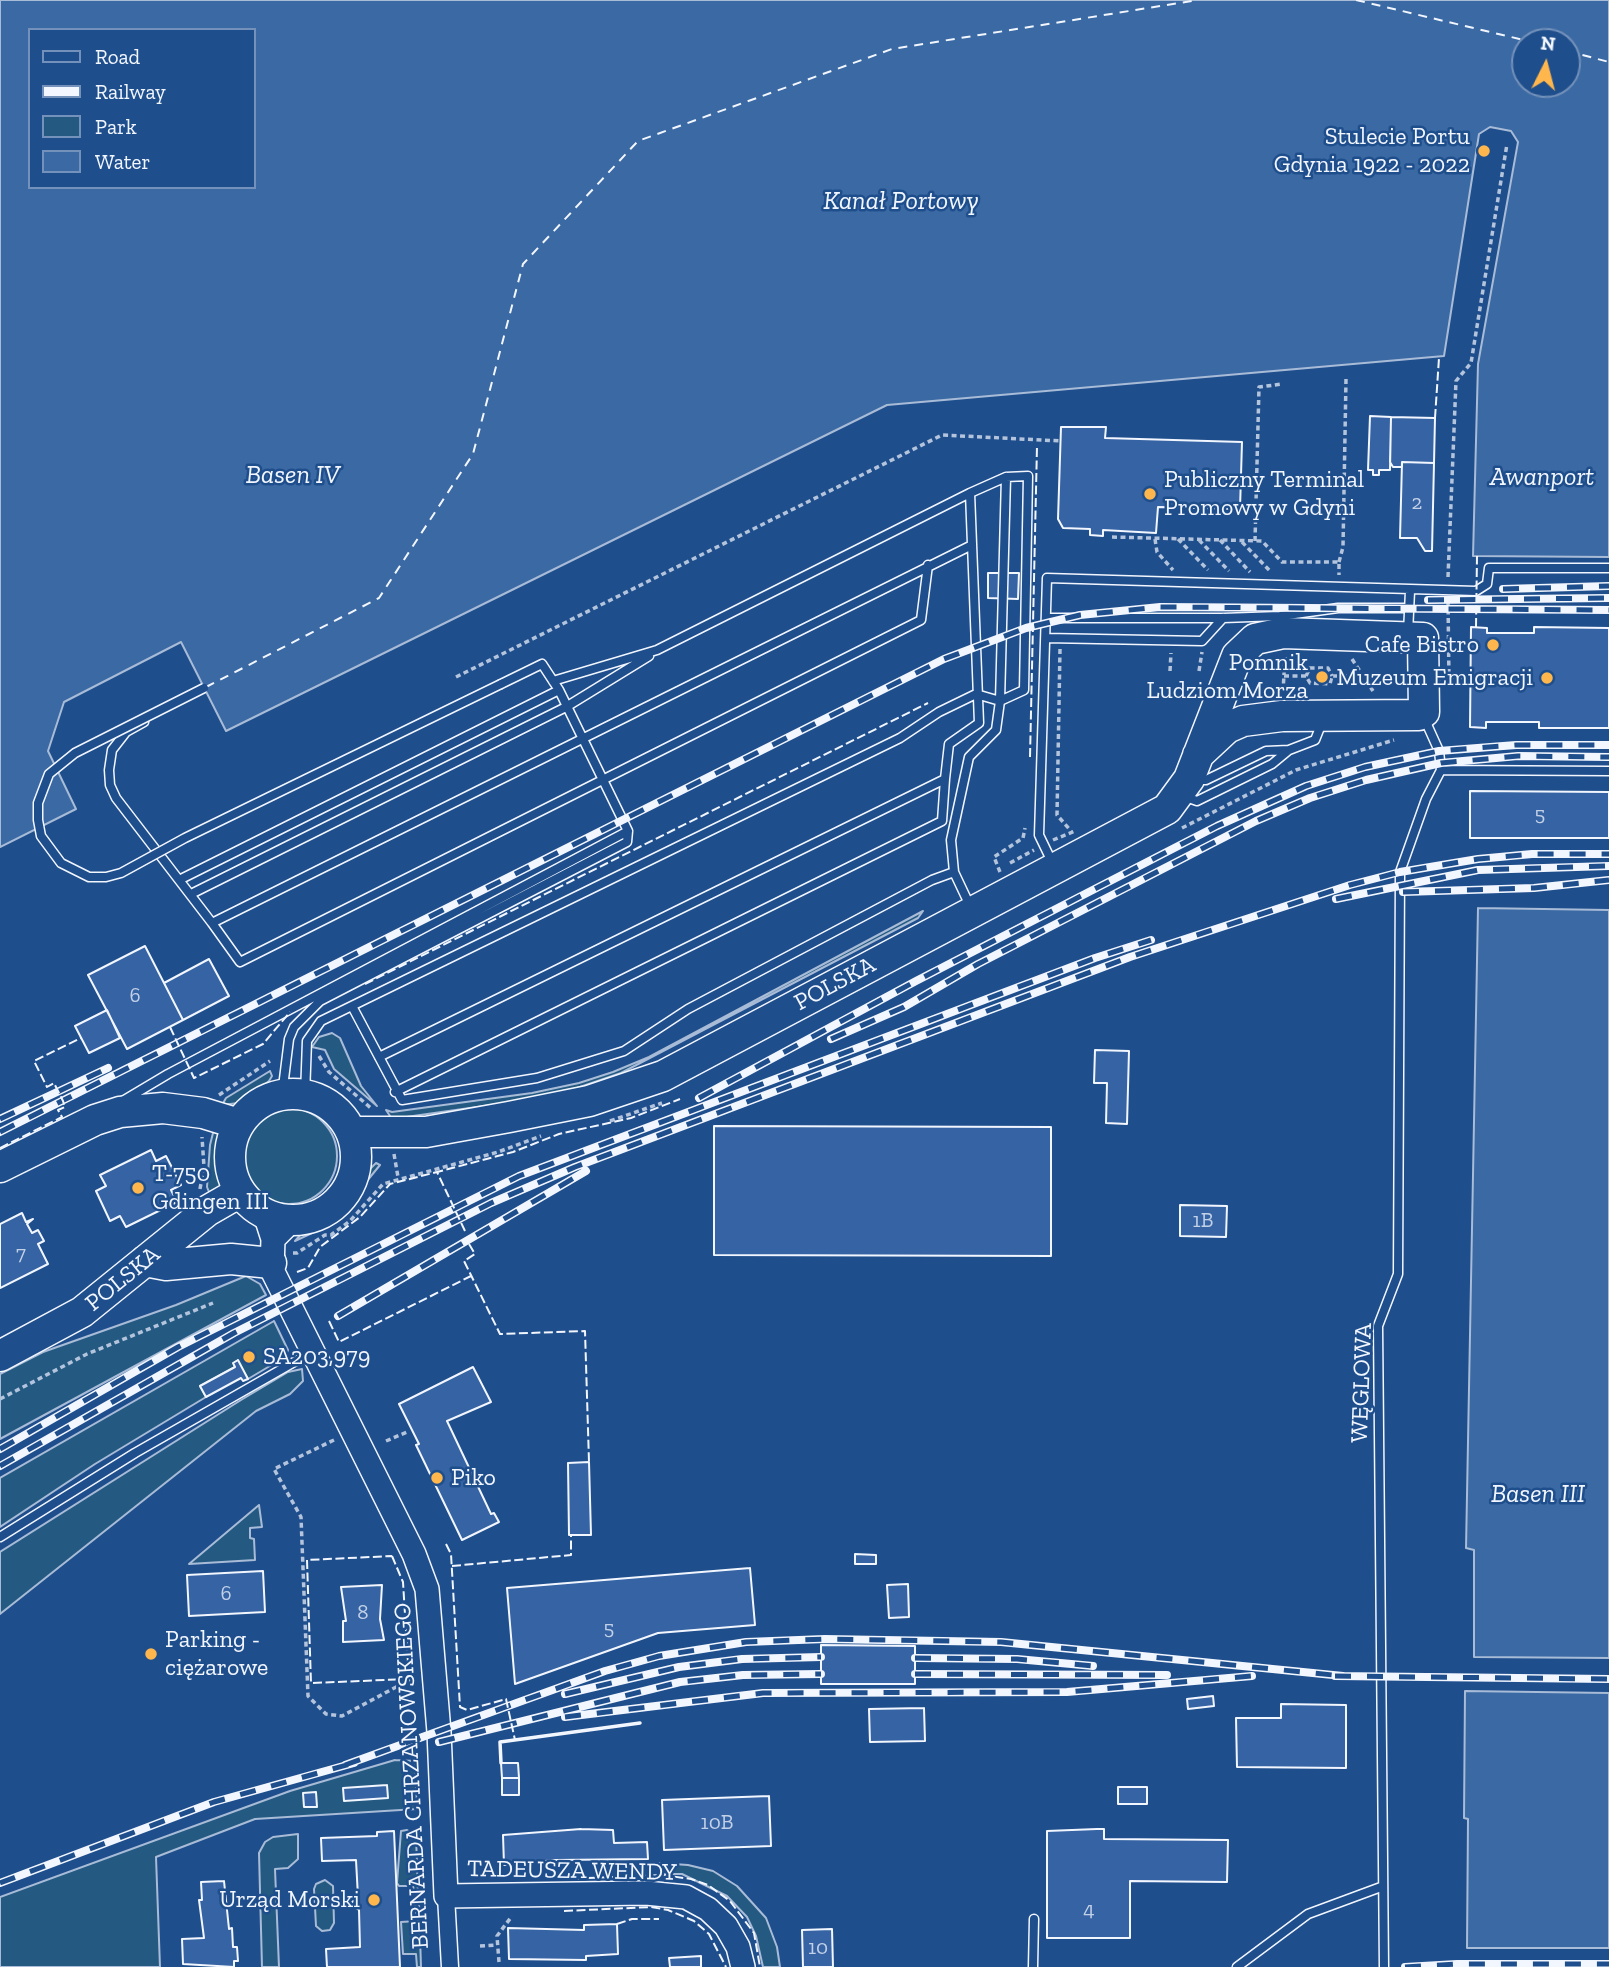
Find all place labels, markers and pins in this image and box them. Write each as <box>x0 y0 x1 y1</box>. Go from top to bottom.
place label: Stulecie Portu Gdynia 1922 - 2022 <box>1274 123 1470 179</box>
marker: Stulecie Portu Gdynia 1922 - 2022 <box>1476 143 1492 159</box>
place label: Publiczny Terminal Promowy w Gdyni <box>1164 466 1364 522</box>
marker: Publiczny Terminal Promowy w Gdyni <box>1142 486 1158 502</box>
place label: Cafe Bistro <box>1365 631 1479 659</box>
marker: Cafe Bistro <box>1485 637 1501 653</box>
place label: Pomnik Ludziom Morza <box>1146 649 1308 705</box>
place label: Muzeum Emigracji <box>1337 664 1533 692</box>
marker: Pomnik Ludziom Morza <box>1314 669 1330 685</box>
marker: Muzeum Emigracji <box>1539 670 1555 686</box>
place label: T-750 Gdingen III <box>152 1160 269 1216</box>
marker: T-750 Gdingen III <box>130 1180 146 1196</box>
place label: SA203,979 <box>263 1343 370 1371</box>
marker: SA203,979 <box>241 1349 257 1365</box>
place label: Piko <box>451 1464 496 1492</box>
marker: Piko <box>429 1470 445 1486</box>
place label: Parking - ciężarowe <box>165 1626 268 1682</box>
marker: Parking - ciężarowe <box>143 1646 159 1662</box>
place label: Urząd Morski <box>219 1886 360 1914</box>
marker: Urząd Morski <box>366 1892 382 1908</box>

